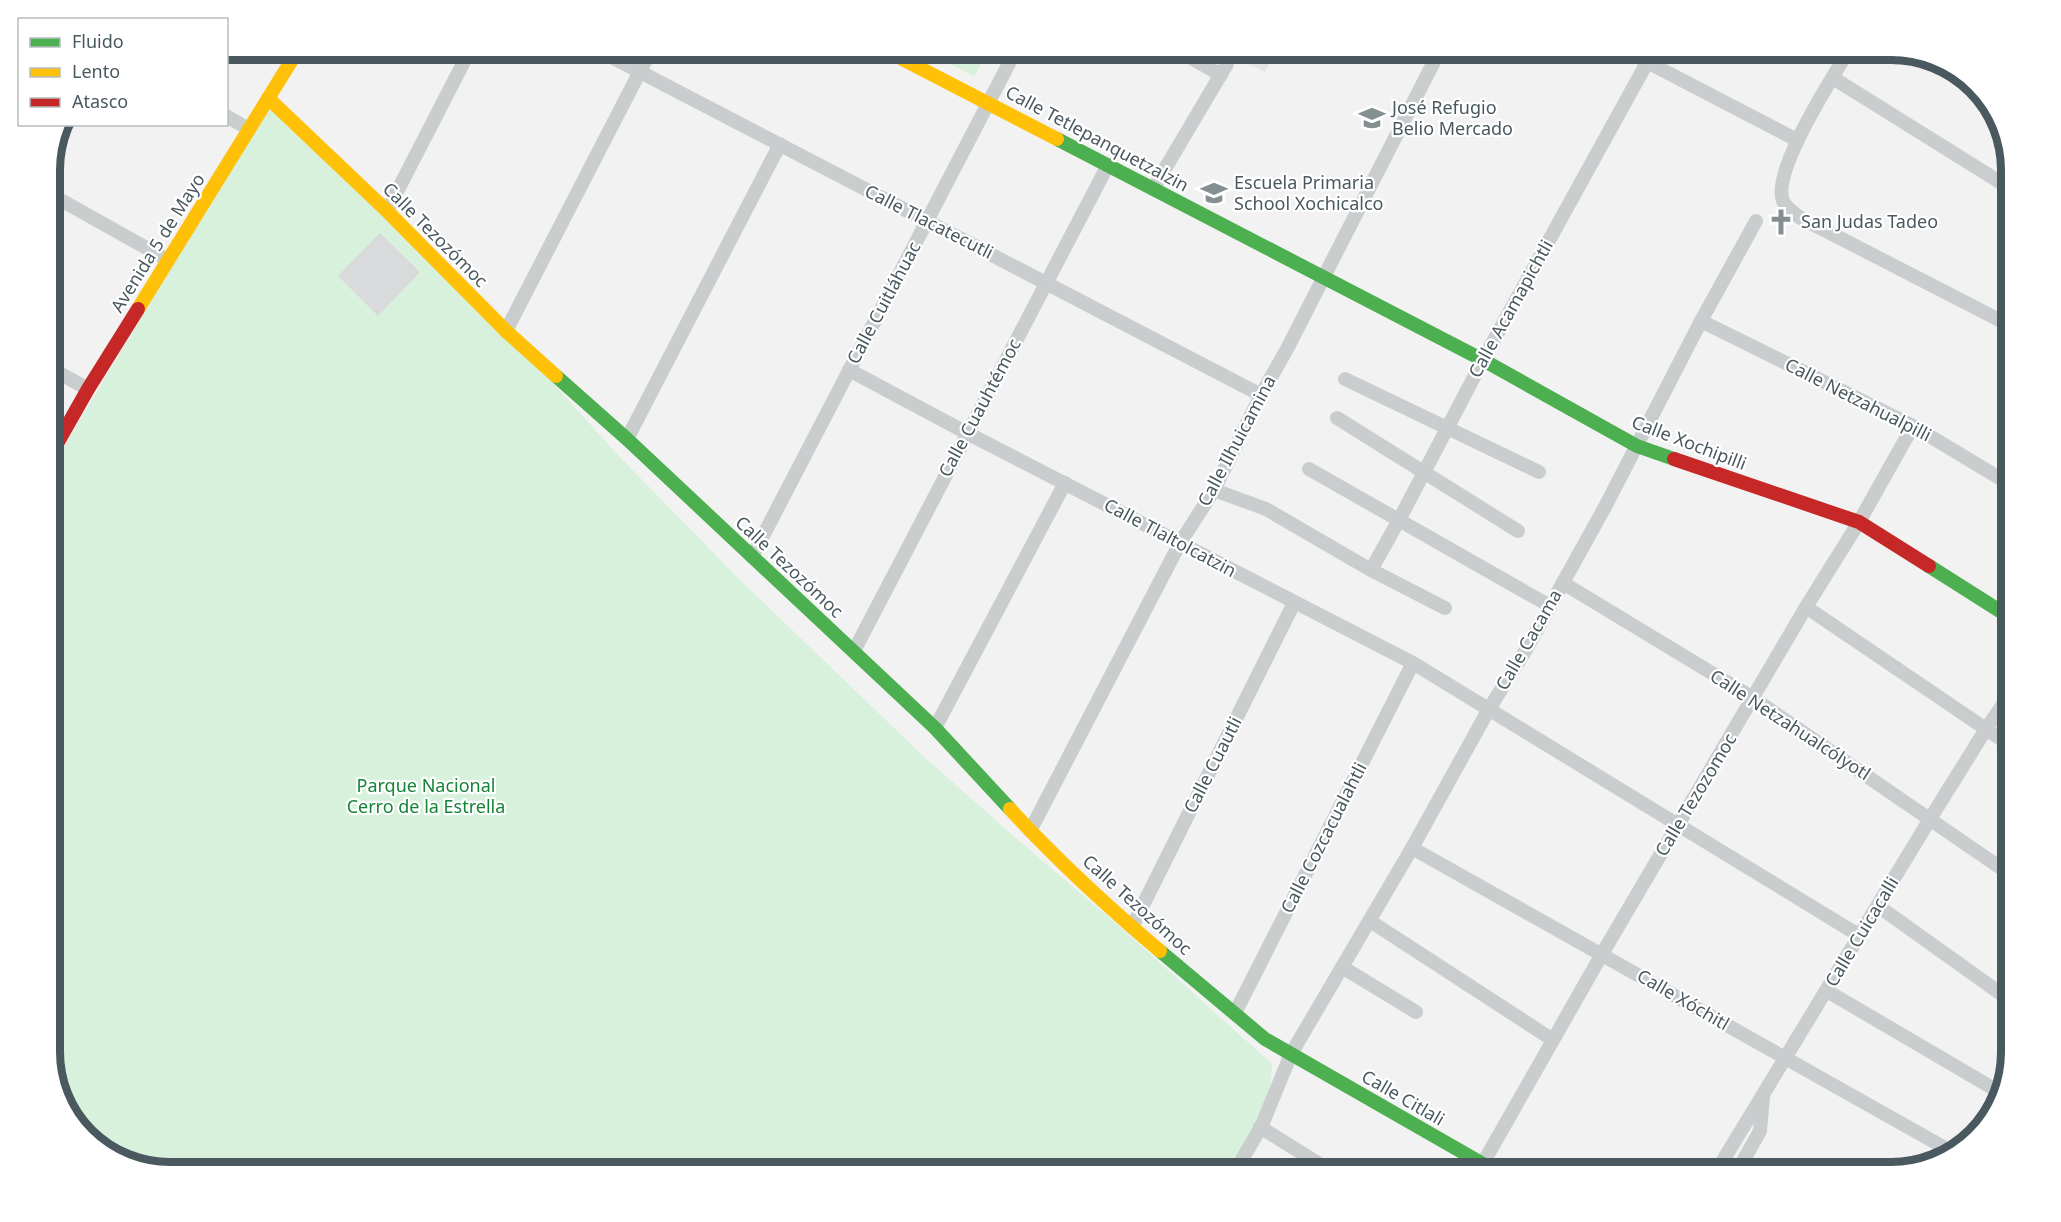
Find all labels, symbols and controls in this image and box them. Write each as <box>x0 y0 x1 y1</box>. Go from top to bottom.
legend <box>18 18 228 126</box>
text: Fluido <box>72 29 124 53</box>
text: Lento <box>72 59 120 83</box>
street label: Calle Tetlepanquetzalzin <box>1002 80 1193 197</box>
text: Atasco <box>72 89 128 113</box>
place label: José Refugio Belio Mercado <box>1390 95 1513 140</box>
school or university icon: José Refugio Belio Mercado <box>1357 103 1387 133</box>
street label: Avenida 5 de Mayo <box>105 168 210 317</box>
place label: Escuela Primaria School Xochicalco <box>1234 170 1384 215</box>
street label: Calle Tezozómoc <box>378 177 494 292</box>
street label: Calle Tlacatecutli <box>861 178 998 264</box>
school or university icon: Escuela Primaria School Xochicalco <box>1199 178 1229 208</box>
church icon: San Judas Tadeo <box>1766 207 1796 237</box>
place label: San Judas Tadeo <box>1801 209 1938 233</box>
street label: Calle Acamapichtli <box>1462 235 1558 382</box>
street label: Calle Cuitláhuac <box>841 237 926 368</box>
street label: Calle Cuauhtémoc <box>933 334 1026 481</box>
street label: Calle Netzahualpilli <box>1781 352 1936 446</box>
street label: Calle Ilhuicamina <box>1192 371 1281 510</box>
street label: Calle Xochipilli <box>1629 409 1750 475</box>
street label: Calle Tlaltolcatzin <box>1100 492 1241 582</box>
street label: Calle Tezozómoc <box>731 510 849 623</box>
street label: Calle Cacama <box>1490 585 1567 694</box>
street label: Calle Netzahualcólyotl <box>1706 663 1875 785</box>
street label: Calle Cuautli <box>1178 712 1247 817</box>
street label: Calle Tezozomoc <box>1649 728 1741 860</box>
street label: Calle Cozcacualahtli <box>1275 758 1372 917</box>
park label: Parque Nacional Cerro de la Estrella <box>347 773 505 818</box>
street label: Calle Tezozómoc <box>1078 849 1198 960</box>
street label: Calle Cuicacalli <box>1819 872 1903 991</box>
street label: Calle Xóchitl <box>1633 963 1734 1035</box>
street label: Calle Citlali <box>1358 1064 1449 1131</box>

